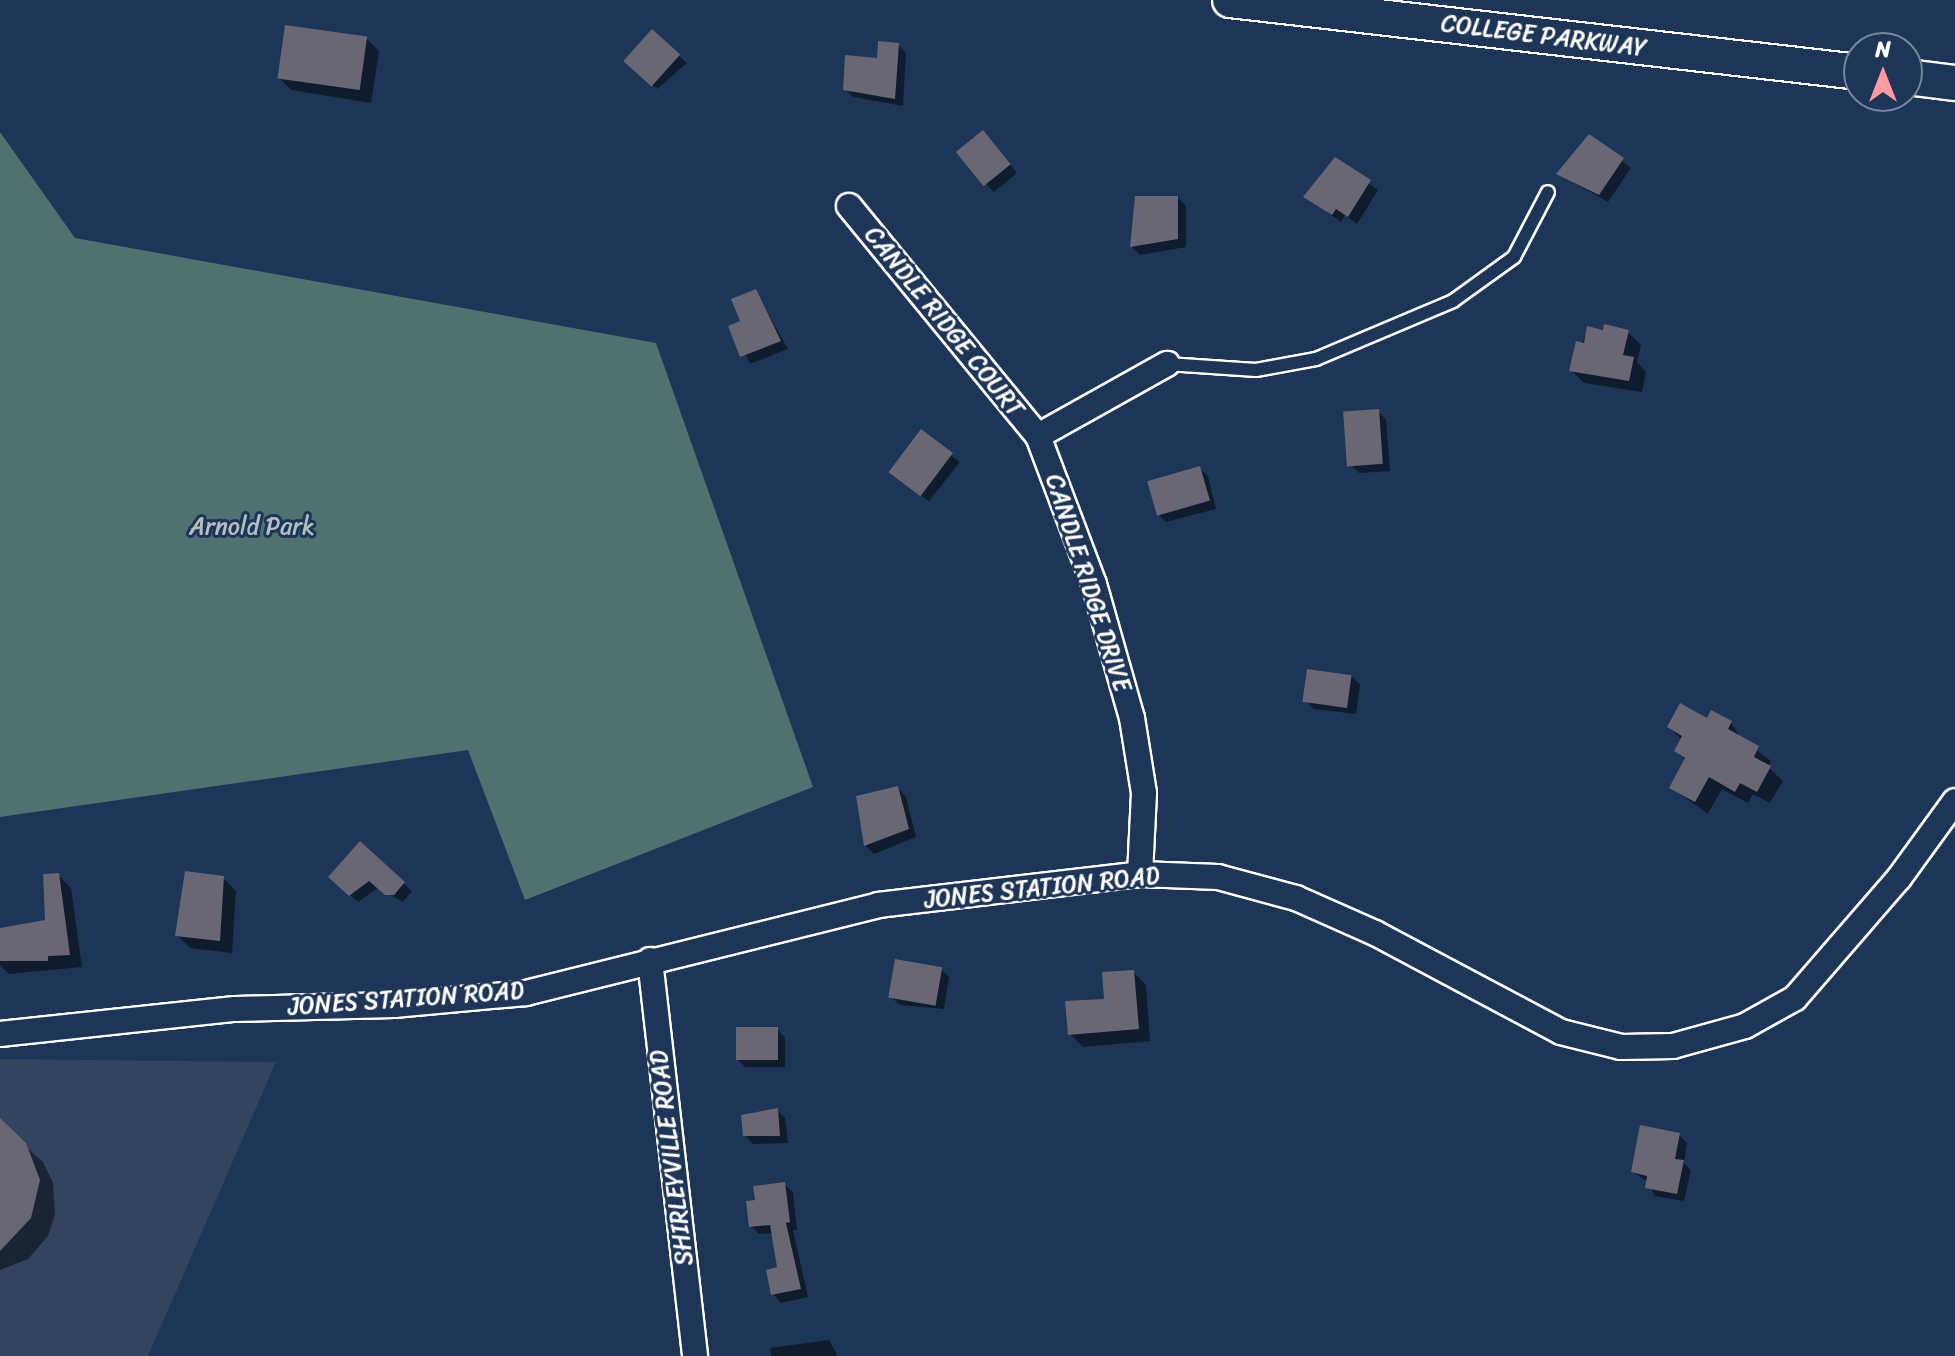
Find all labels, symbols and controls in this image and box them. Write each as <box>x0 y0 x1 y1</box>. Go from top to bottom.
street label: COLLEGE PARKWAY <box>1441 9 1647 63</box>
text: N <box>1875 30 1891 69</box>
north arrow <box>1843 32 1923 112</box>
street label: CANDLE RIDGE COURT <box>858 220 1030 424</box>
street label: CANDLE RIDGE DRIVE <box>1039 468 1137 698</box>
park label: Arnold Park <box>189 513 315 541</box>
street label: JONES STATION ROAD <box>924 861 1160 915</box>
street label: JONES STATION ROAD <box>288 976 524 1022</box>
street label: SHIRLEYVILLE ROAD <box>644 1049 700 1267</box>

